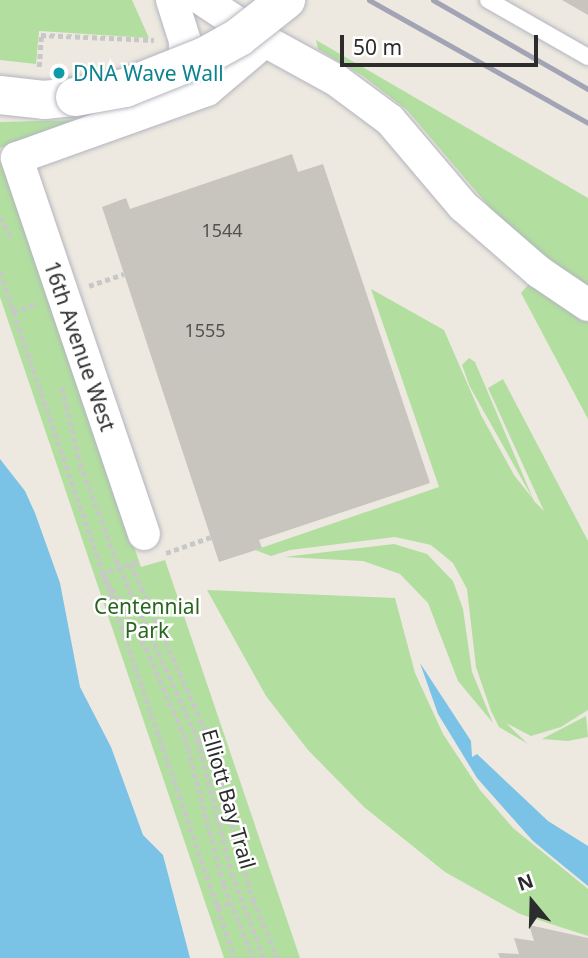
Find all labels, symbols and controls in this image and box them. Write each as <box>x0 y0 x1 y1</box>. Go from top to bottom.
scale bar <box>343 21 541 65</box>
text: 50 m <box>353 33 402 61</box>
place label: DNA Wave Wall <box>73 60 224 86</box>
marker: DNA Wave Wall <box>51 65 67 81</box>
house number: 1544 <box>201 219 243 241</box>
street label: 16th Avenue West <box>39 258 121 434</box>
house number: 1555 <box>184 319 226 341</box>
park label: Centennial Park <box>94 593 200 643</box>
street label: Elliott Bay Trail <box>197 726 261 872</box>
north arrow <box>497 867 567 937</box>
text: N <box>514 867 537 897</box>

